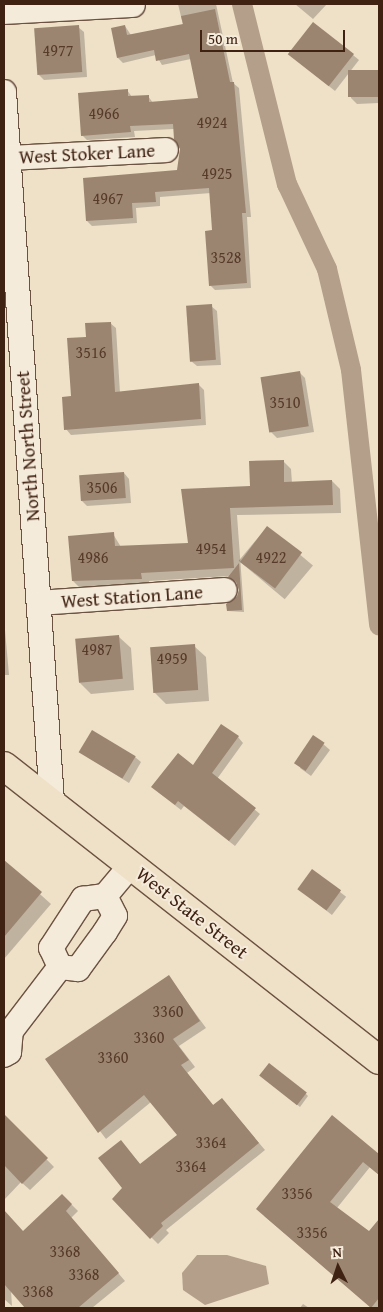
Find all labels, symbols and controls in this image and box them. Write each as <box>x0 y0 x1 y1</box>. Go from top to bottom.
scale bar <box>203 20 348 52</box>
text: 50 m <box>208 28 238 49</box>
house number: 4977 <box>43 40 73 60</box>
house number: 4966 <box>89 103 119 123</box>
house number: 4924 <box>197 112 227 132</box>
street label: West Stoker Lane <box>18 139 156 169</box>
house number: 4925 <box>202 163 232 183</box>
house number: 4967 <box>93 188 123 208</box>
house number: 3528 <box>211 247 241 267</box>
house number: 3516 <box>76 342 106 362</box>
street label: North North Street <box>11 370 45 522</box>
house number: 3510 <box>270 392 300 412</box>
house number: 3506 <box>87 477 117 497</box>
house number: 4954 <box>196 538 226 558</box>
house number: 4986 <box>78 547 108 567</box>
house number: 4922 <box>256 547 286 567</box>
street label: West Station Lane <box>60 581 204 613</box>
house number: 4987 <box>82 639 112 659</box>
house number: 4959 <box>157 648 187 668</box>
street label: West State Street <box>132 862 252 964</box>
house number: 3360 <box>153 1001 183 1021</box>
house number: 3360 <box>134 1027 164 1047</box>
house number: 3360 <box>98 1047 128 1067</box>
house number: 3364 <box>196 1132 226 1152</box>
house number: 3364 <box>176 1156 206 1176</box>
house number: 3356 <box>282 1183 312 1203</box>
house number: 3356 <box>297 1222 327 1242</box>
house number: 3368 <box>50 1241 80 1261</box>
north arrow <box>313 1242 363 1292</box>
text: N <box>332 1242 342 1262</box>
house number: 3368 <box>69 1264 99 1284</box>
house number: 3368 <box>23 1281 53 1301</box>

